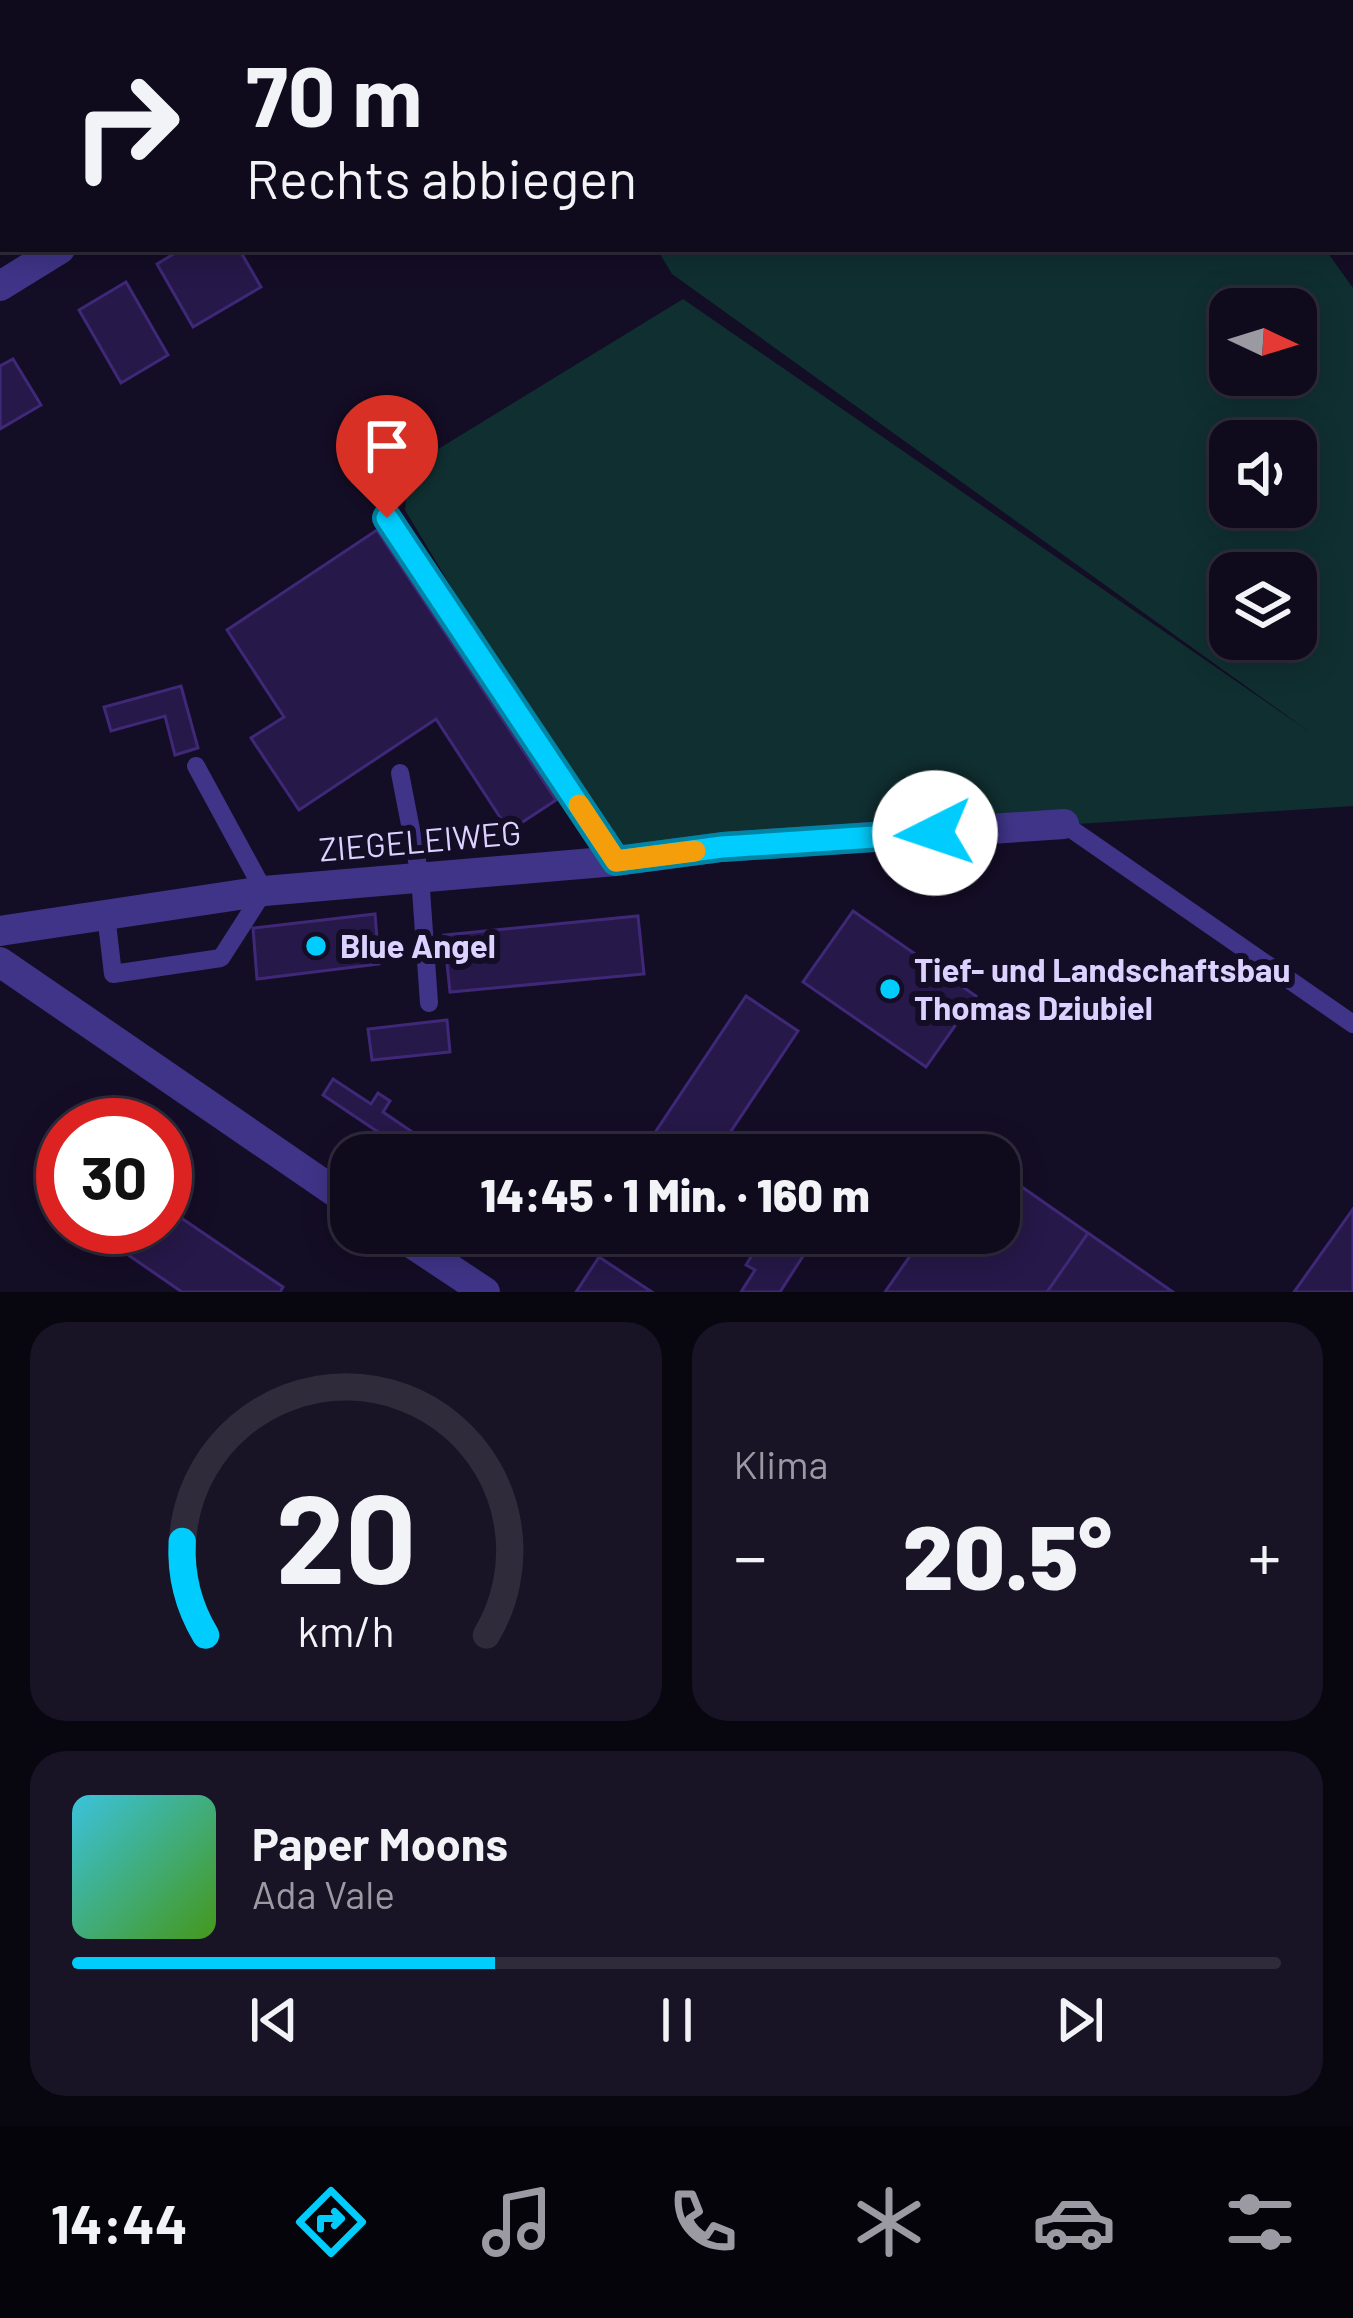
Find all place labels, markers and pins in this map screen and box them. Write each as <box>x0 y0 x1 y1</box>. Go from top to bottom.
pin <box>336 395 438 518</box>
place label: Blue Angel <box>340 925 496 965</box>
marker: Blue Angel <box>303 933 329 959</box>
place label: Tief- und Landschaftsbau Thomas Dziubiel <box>914 949 1291 1027</box>
marker: Tief- und Landschaftsbau Thomas Dziubiel <box>877 976 903 1002</box>

